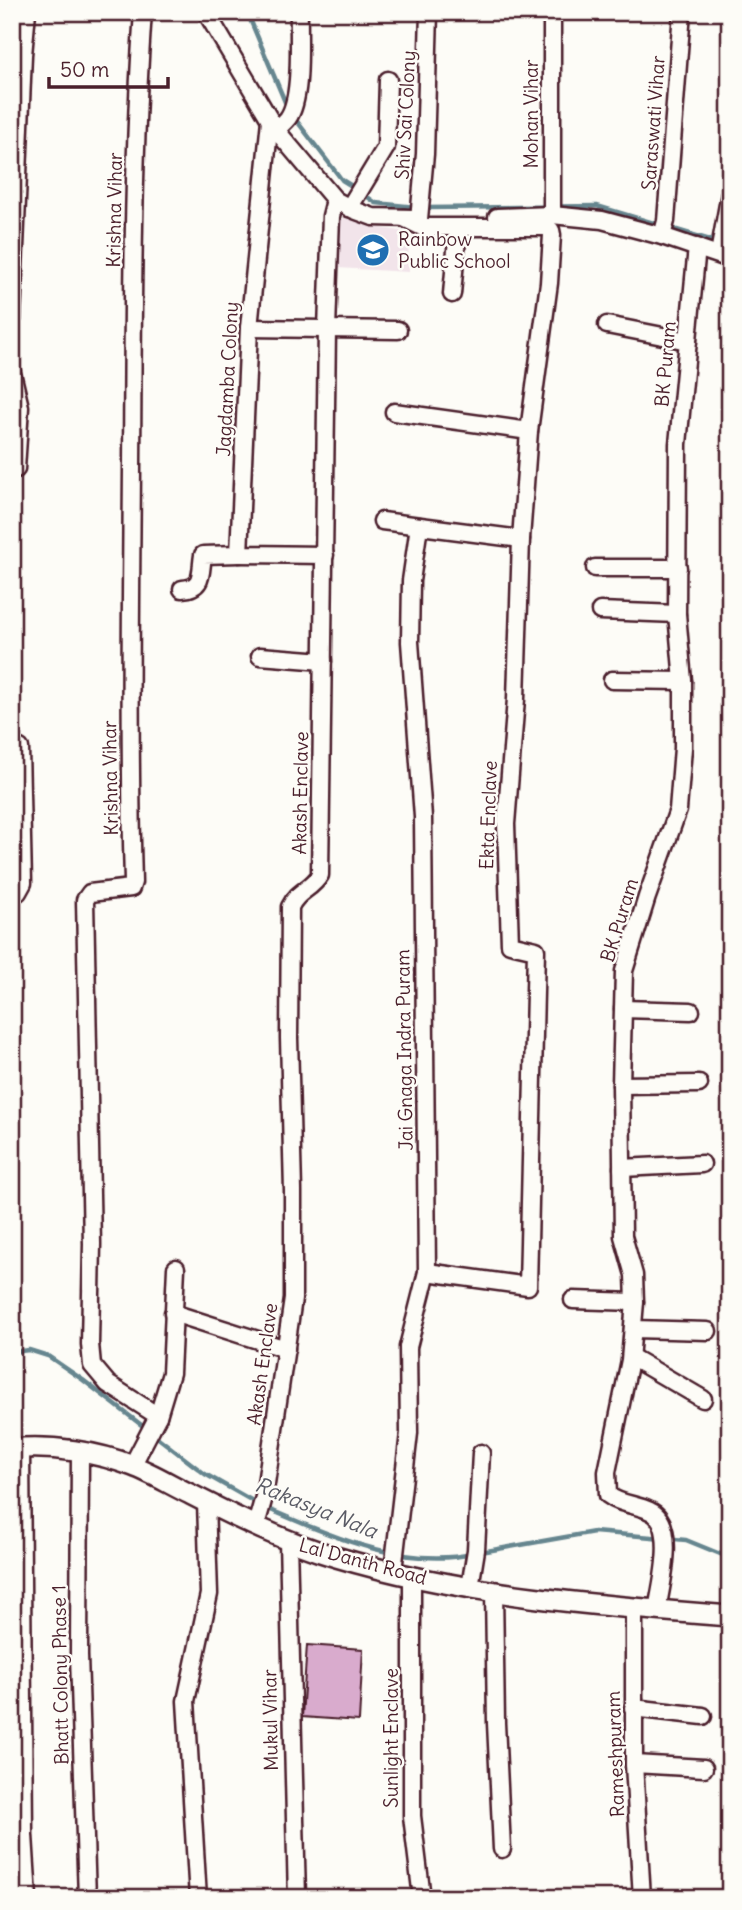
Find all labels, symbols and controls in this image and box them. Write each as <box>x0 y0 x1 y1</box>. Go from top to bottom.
scale bar <box>49 46 168 90</box>
street label: Shiv Sai Colony <box>390 50 420 180</box>
street label: Saraswati Vihar <box>636 55 670 191</box>
text: 50 m <box>60 56 109 83</box>
street label: Mohan Vihar <box>519 59 543 168</box>
street label: Krishna Vihar <box>101 152 127 268</box>
place label: Rainbow Public School <box>398 227 511 273</box>
school or university icon: Rainbow Public School <box>354 231 392 269</box>
street label: Jagdamba Colony <box>211 301 243 457</box>
street label: BK Puram <box>649 320 681 408</box>
street label: Krishna Vihar <box>97 720 123 836</box>
street label: Akash Enclave <box>287 731 313 855</box>
street label: Ekta Enclave <box>474 760 502 870</box>
street label: BK Puram <box>595 875 643 965</box>
street label: Jai Gnaga Indra Puram <box>390 949 418 1151</box>
street label: Akash Enclave <box>242 1301 282 1427</box>
water label: Rakasya Nala <box>251 1471 382 1545</box>
street label: Lal Danth Road <box>296 1532 430 1590</box>
street label: Bhatt Colony Phase 1 <box>46 1585 74 1765</box>
street label: Sunlight Enclave <box>379 1668 403 1808</box>
street label: Mukul Vihar <box>257 1669 283 1771</box>
street label: Rameshpuram <box>601 1690 629 1818</box>

